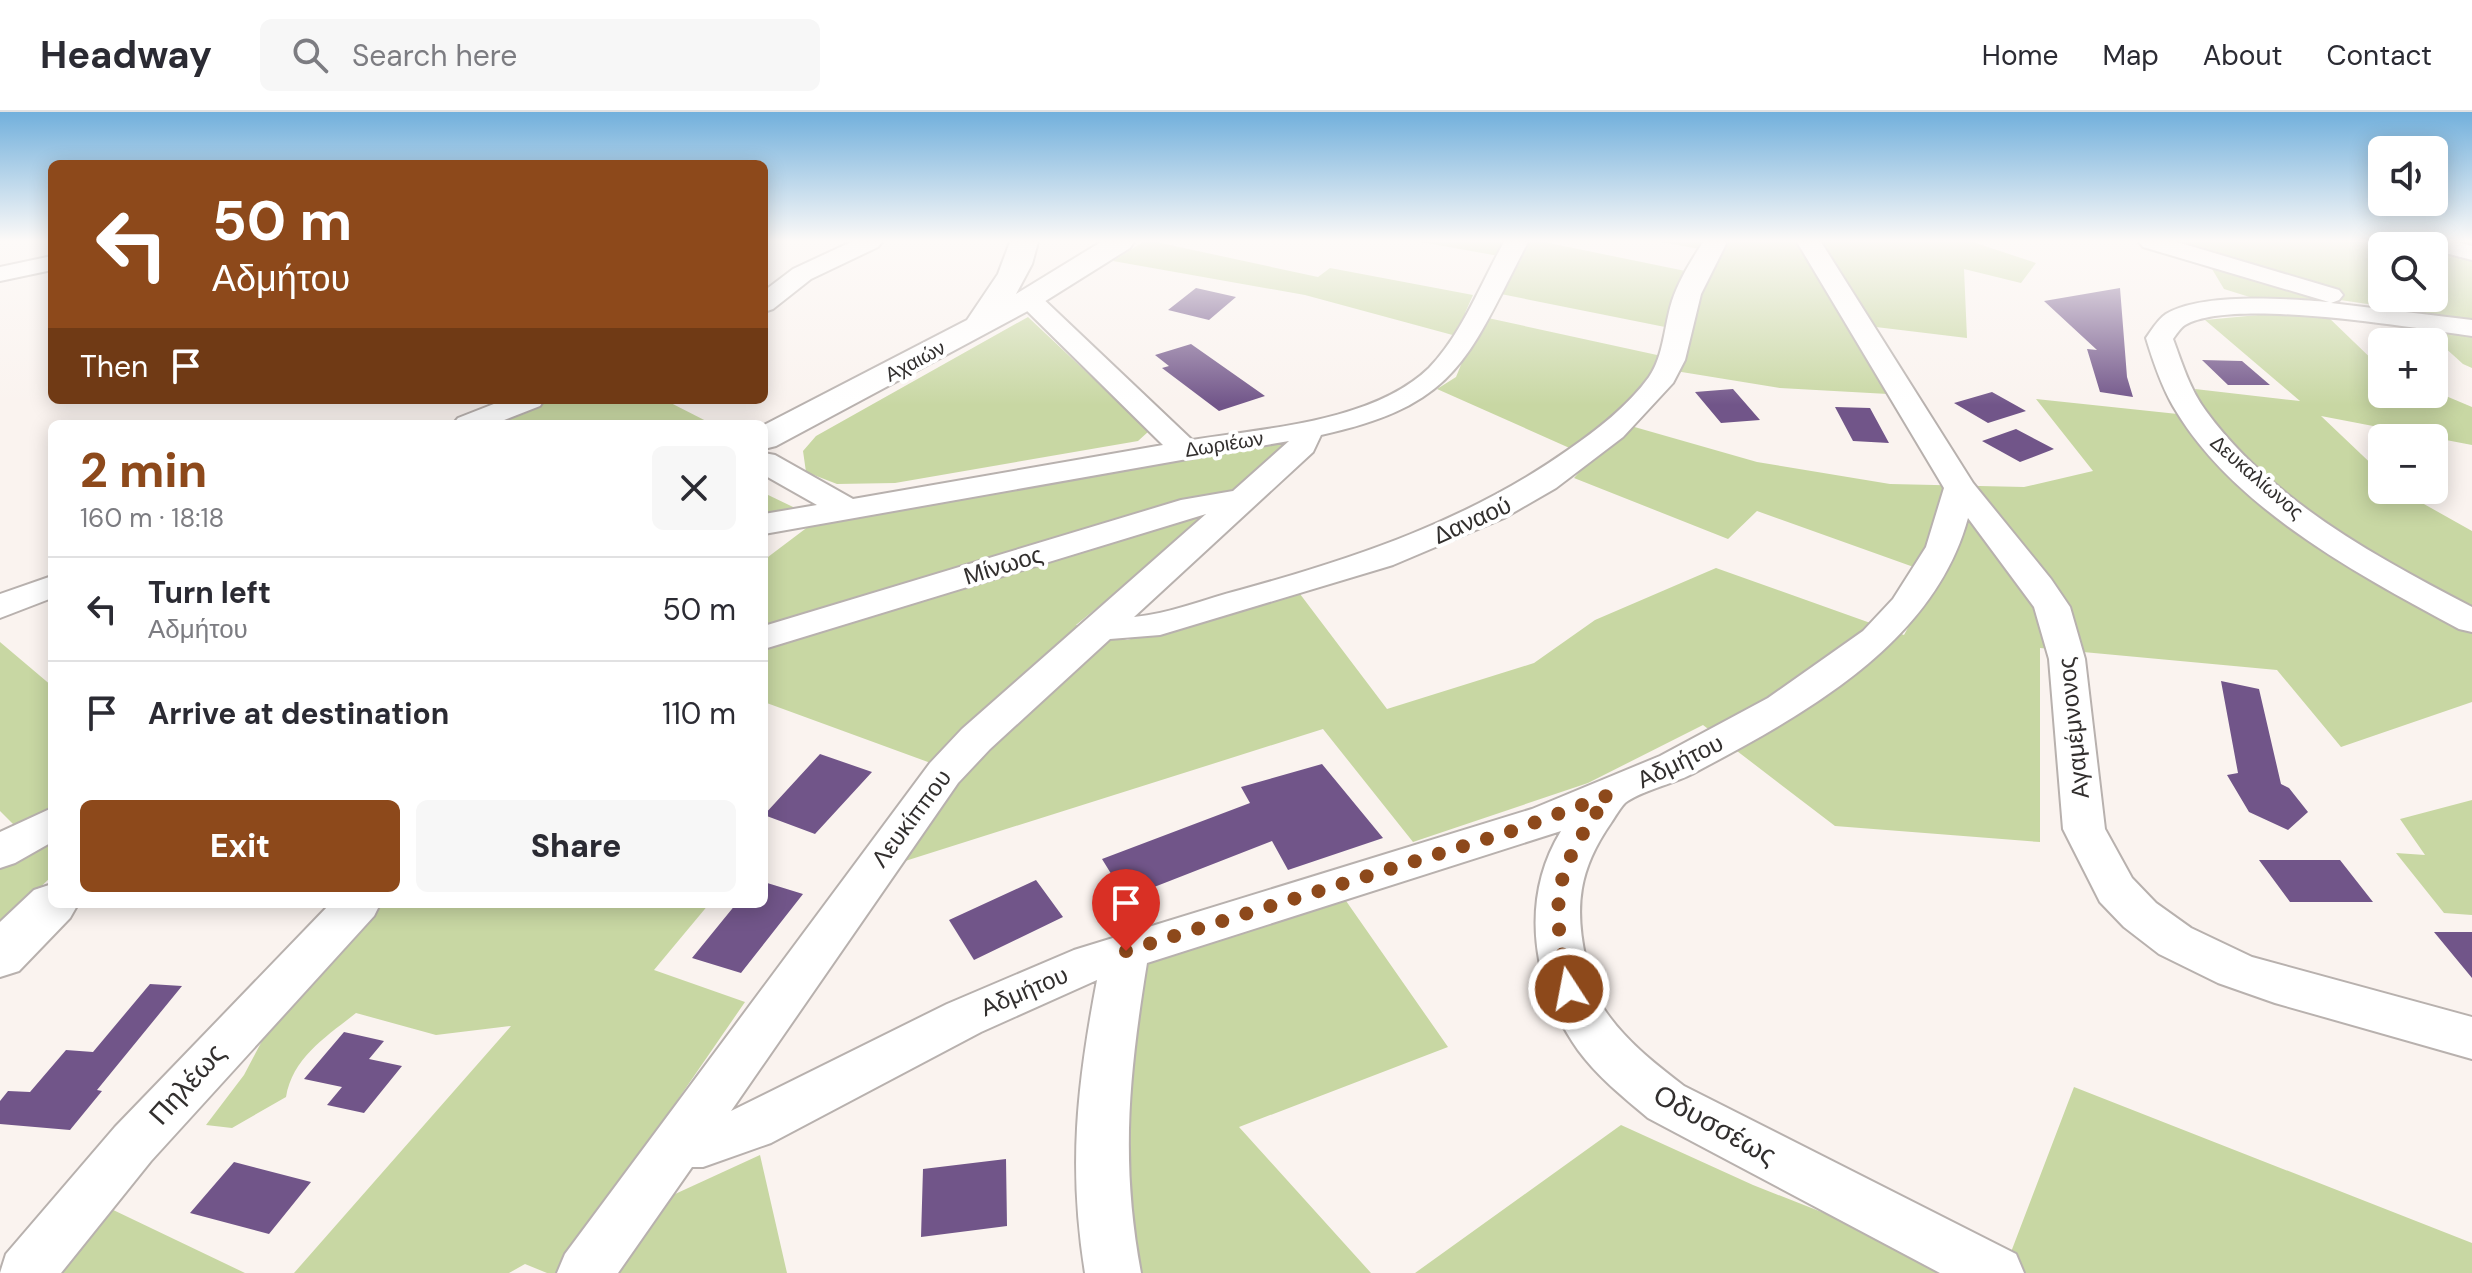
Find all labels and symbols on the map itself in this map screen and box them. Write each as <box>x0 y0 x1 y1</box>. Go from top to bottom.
street label: Αχαιών <box>880 334 950 388</box>
street label: Δωριέων <box>1183 425 1265 463</box>
street label: Δευκαλίωνος <box>2205 429 2309 525</box>
street label: Δαναού <box>1428 489 1516 551</box>
street label: Μίνωος <box>960 538 1046 592</box>
street label: Αγαμέμνονος <box>2050 656 2096 800</box>
street label: Αδμήτου <box>1632 727 1728 795</box>
street label: Λευκίππου <box>864 763 958 873</box>
pin <box>1092 869 1160 951</box>
position arrow <box>1527 947 1611 1031</box>
street label: Αδμήτου <box>976 959 1072 1023</box>
street label: Πηλέως <box>141 1035 233 1133</box>
street label: Οδυσσέως <box>1647 1076 1783 1174</box>

